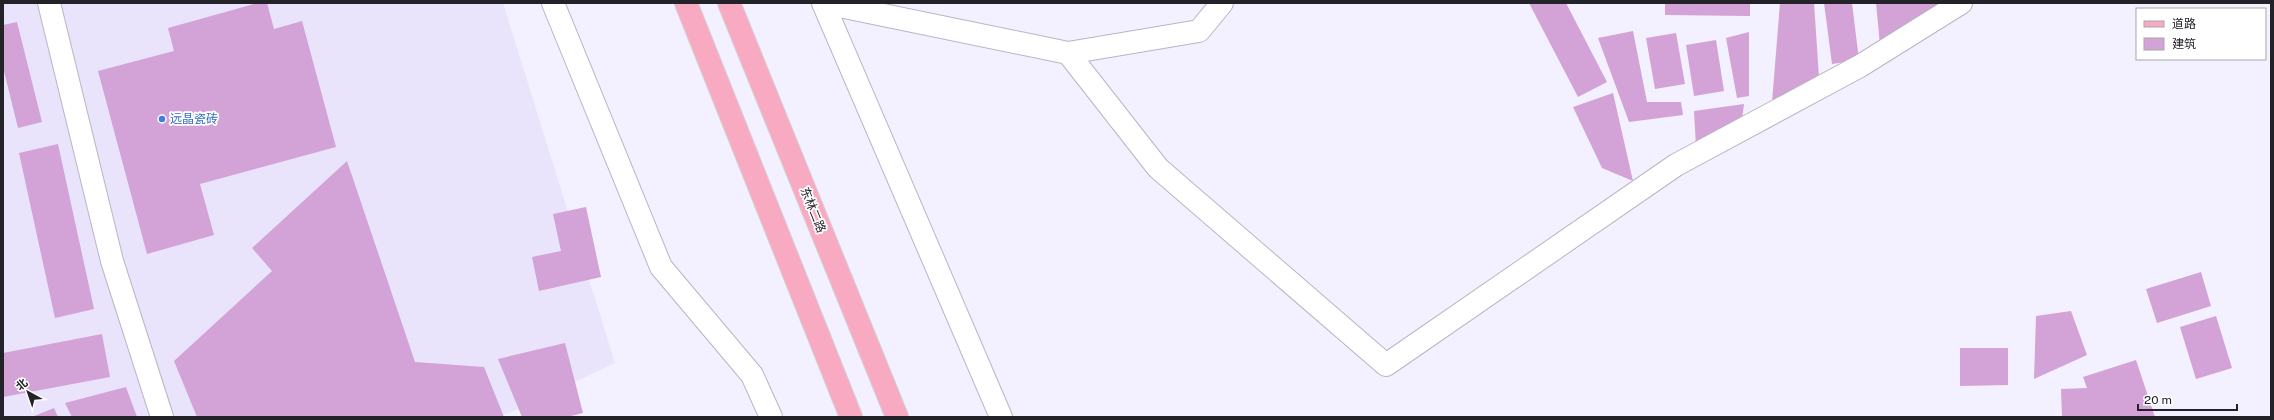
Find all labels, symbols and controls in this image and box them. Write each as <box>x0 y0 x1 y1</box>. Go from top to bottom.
legend <box>2136 8 2266 60</box>
text: 道路 <box>2172 17 2196 31</box>
text: 建筑 <box>2172 37 2196 51</box>
place label: 远晶瓷砖 <box>170 112 218 126</box>
marker: 远晶瓷砖 <box>157 114 167 124</box>
street label: 东林二路 <box>798 185 828 235</box>
north arrow <box>8 372 48 412</box>
text: 北 <box>14 376 30 392</box>
scale bar <box>2138 386 2237 412</box>
text: 20 m <box>2144 393 2172 407</box>

